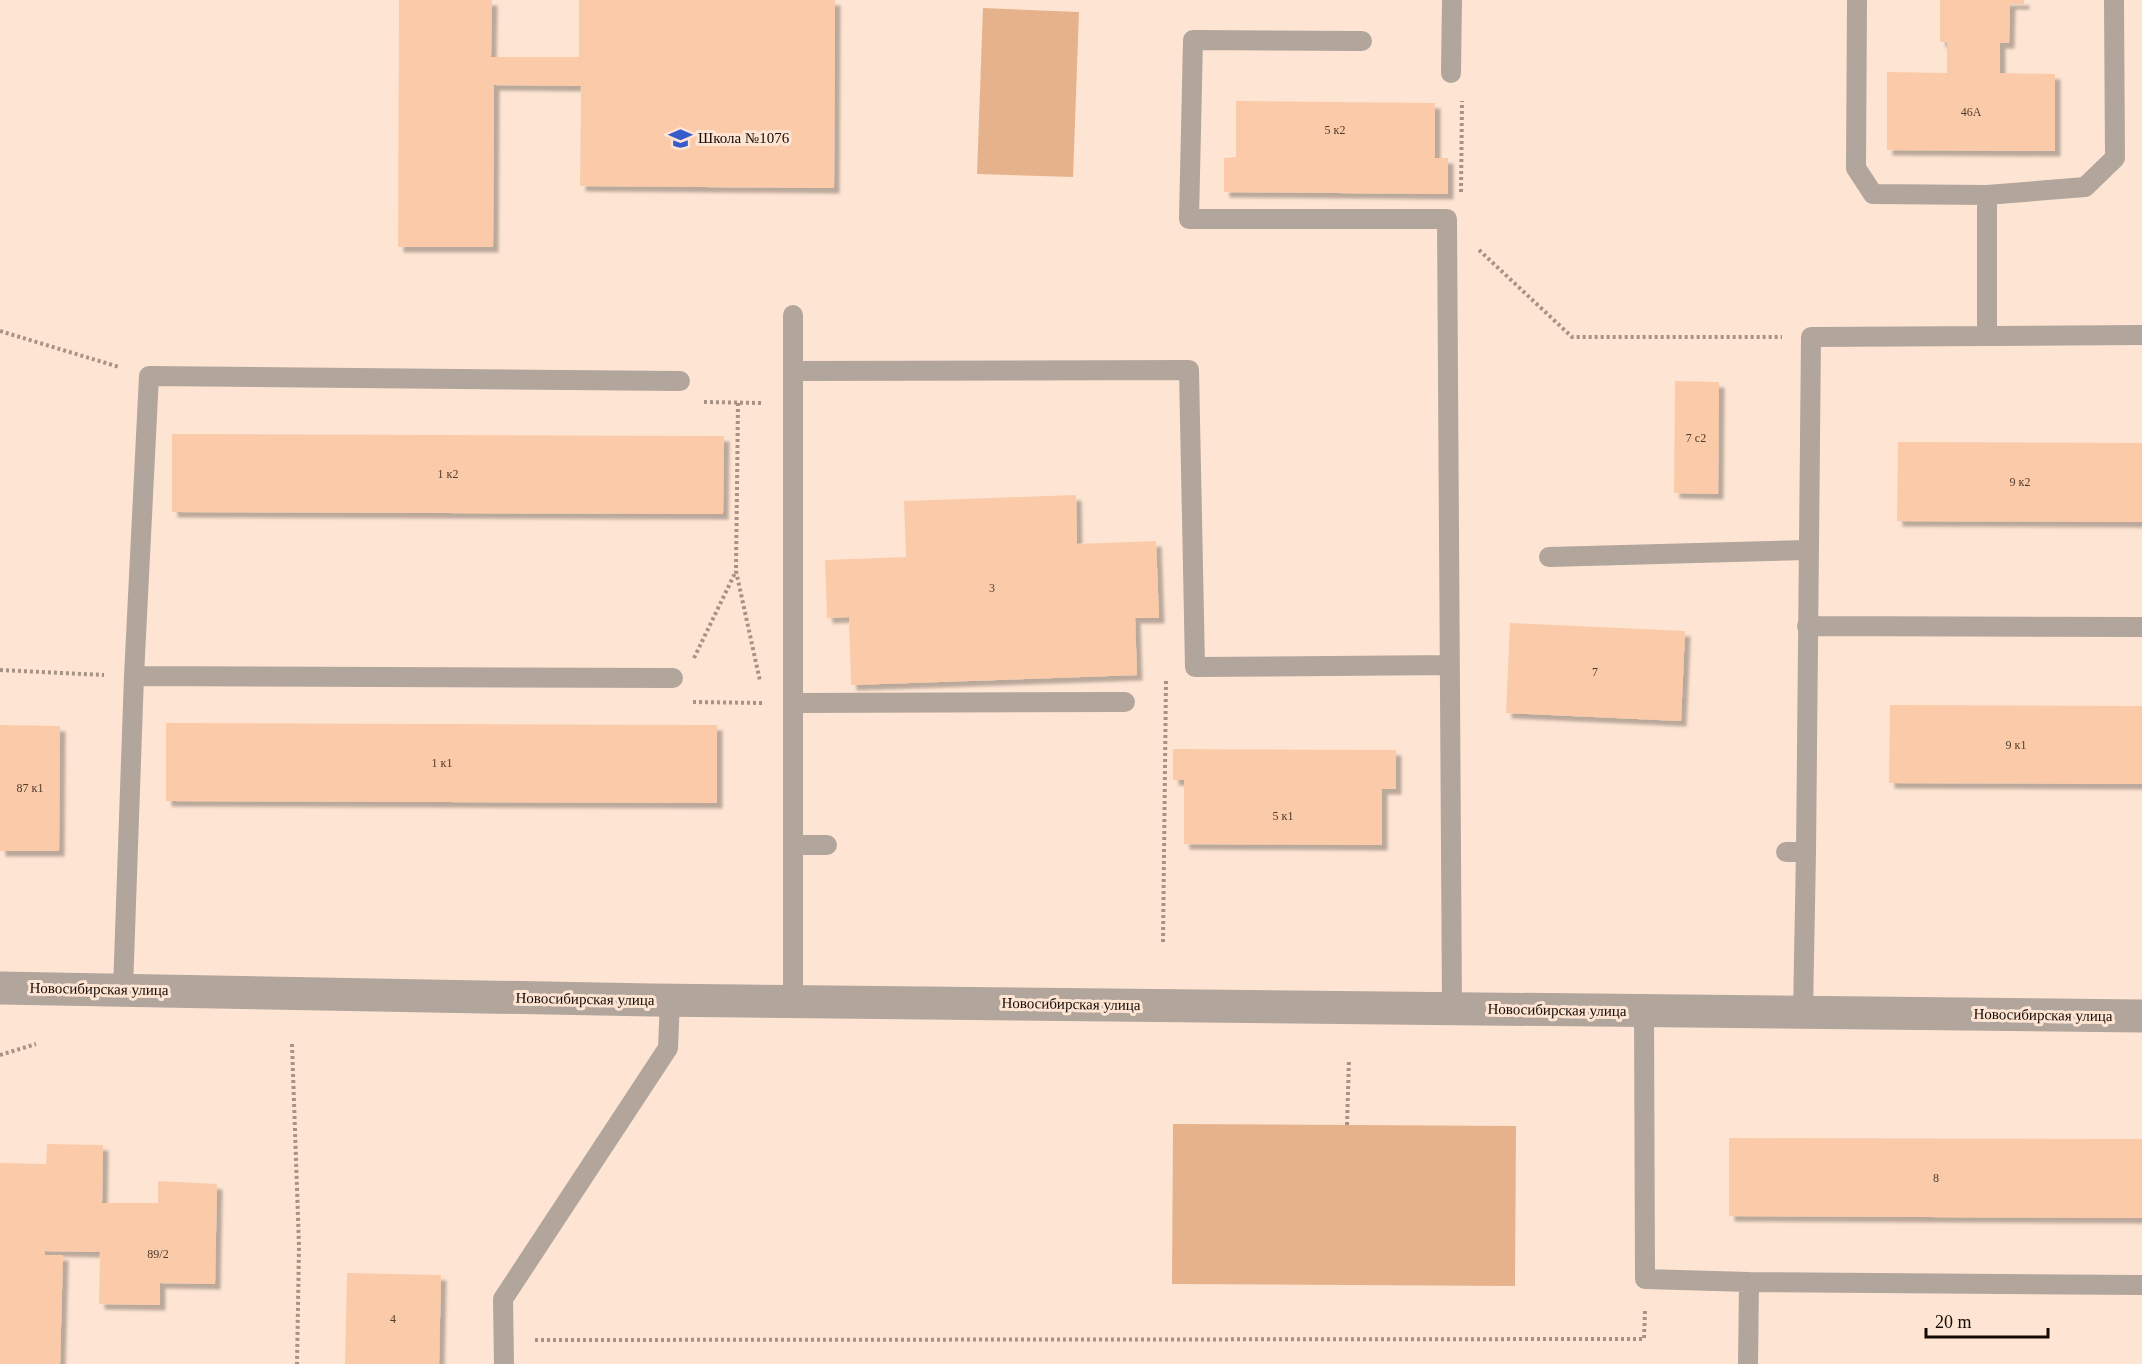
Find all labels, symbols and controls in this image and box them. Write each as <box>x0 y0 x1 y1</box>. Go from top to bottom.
house number: 46А <box>1961 105 1982 119</box>
house number: 5 к2 <box>1325 123 1345 137</box>
school or university icon: Школа №1076 <box>667 125 693 151</box>
place label: Школа №1076 <box>698 130 790 146</box>
house number: 7 c2 <box>1686 431 1706 445</box>
house number: 1 к2 <box>438 467 458 481</box>
house number: 9 к2 <box>2010 475 2030 489</box>
house number: 3 <box>989 581 995 595</box>
house number: 7 <box>1592 665 1598 679</box>
house number: 9 к1 <box>2006 738 2026 752</box>
house number: 1 к1 <box>432 756 452 770</box>
house number: 87 к1 <box>17 781 43 795</box>
house number: 5 к1 <box>1273 809 1293 823</box>
street label: Новосибирская улица <box>29 980 169 998</box>
street label: Новосибирская улица <box>515 990 655 1008</box>
street label: Новосибирская улица <box>1001 995 1141 1013</box>
street label: Новосибирская улица <box>1487 1001 1627 1019</box>
street label: Новосибирская улица <box>1973 1006 2113 1024</box>
house number: 8 <box>1933 1171 1939 1185</box>
house number: 89/2 <box>147 1247 169 1261</box>
scale bar <box>1926 1301 2048 1339</box>
house number: 4 <box>390 1312 396 1326</box>
text: 20 m <box>1935 1312 1972 1332</box>

